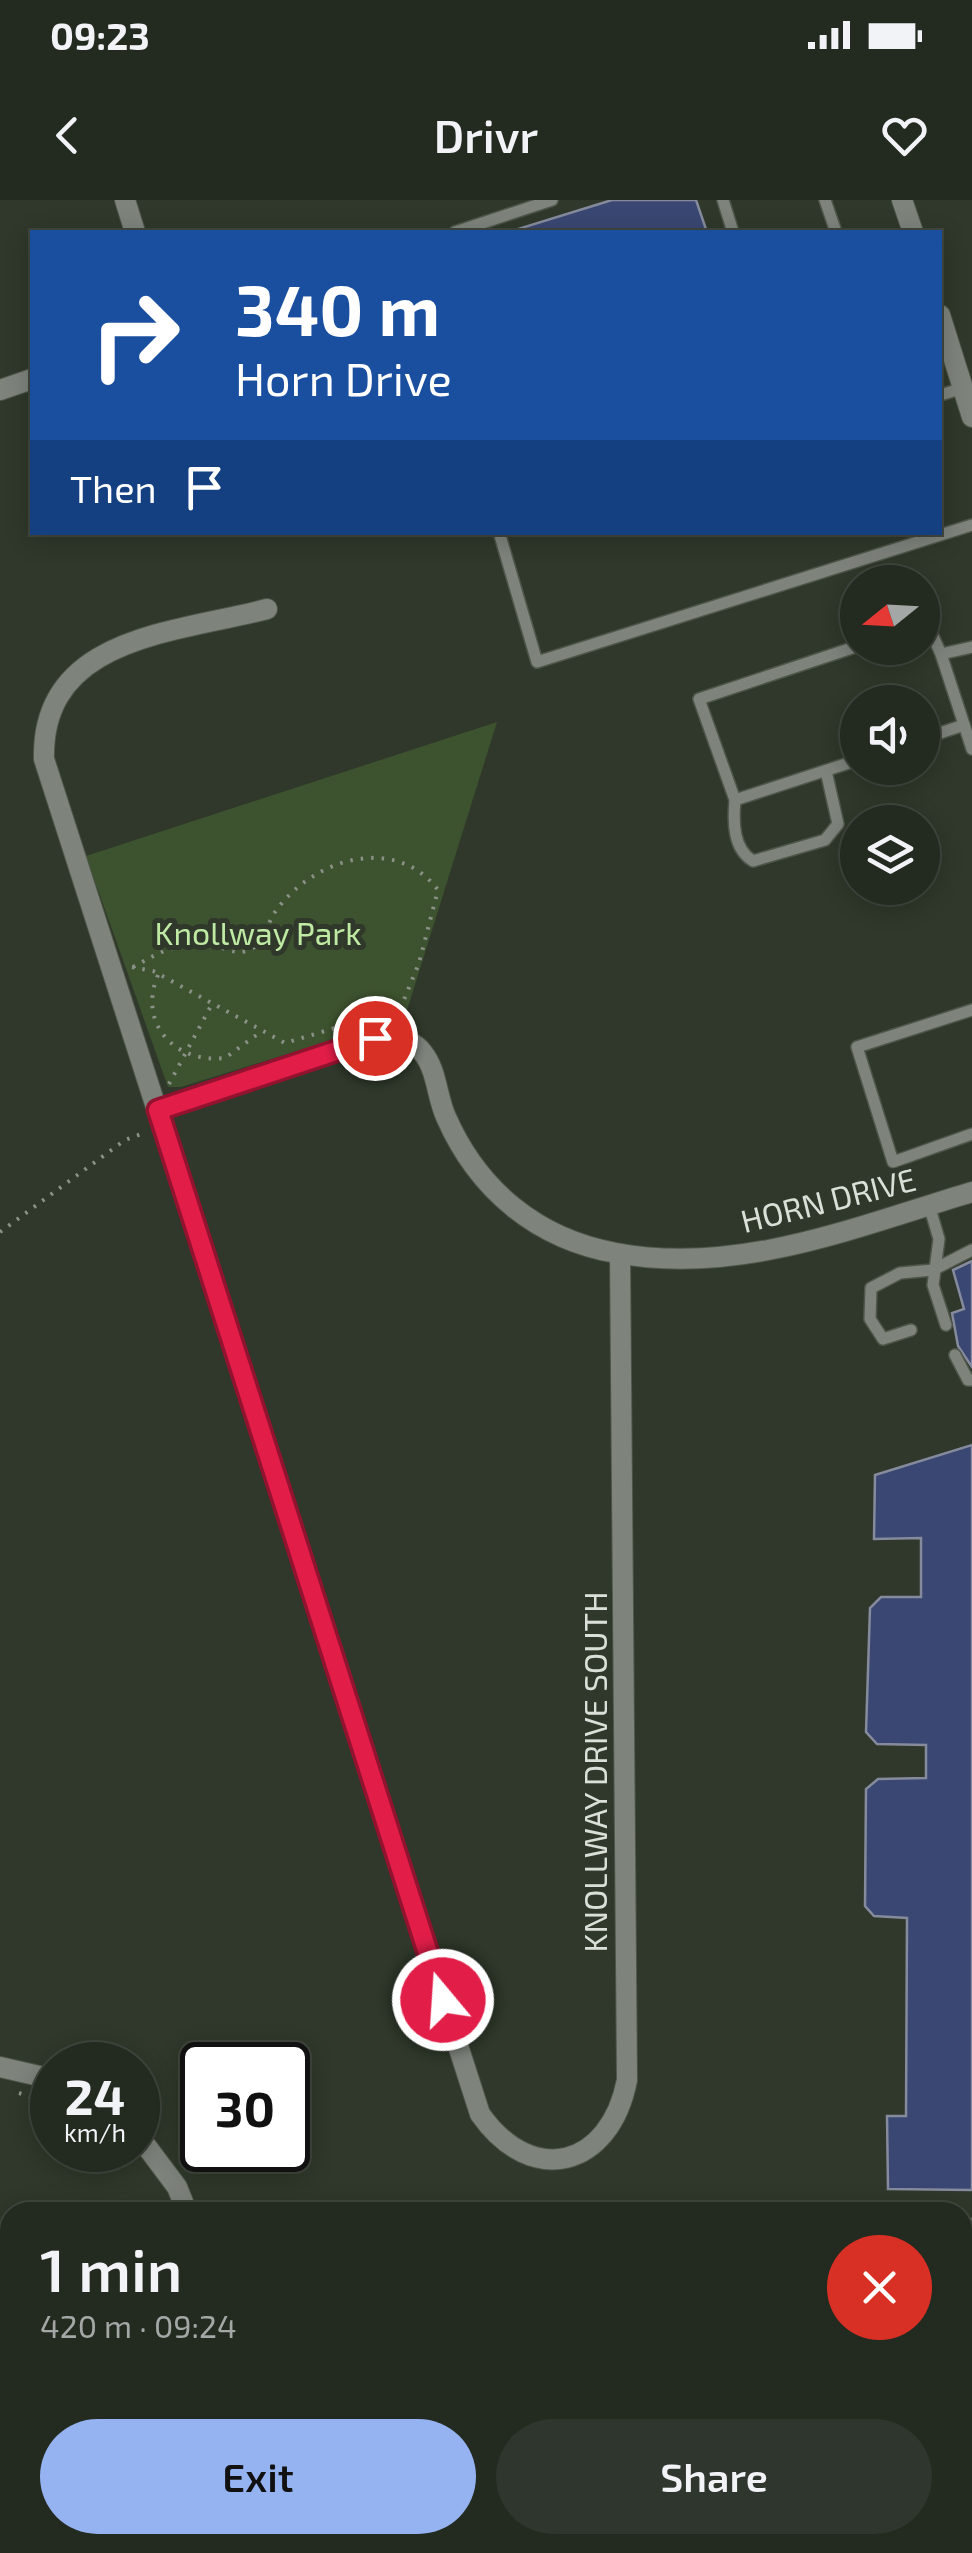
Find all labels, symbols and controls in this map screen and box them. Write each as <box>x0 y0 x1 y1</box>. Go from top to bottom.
text: 09:23 <box>50 12 150 58</box>
icon: back <box>40 108 95 163</box>
text: Drivr <box>434 108 538 162</box>
icon: heart <box>877 108 932 163</box>
text: 340 m <box>235 266 440 350</box>
icon: right <box>70 270 200 400</box>
text: Horn Drive <box>235 351 452 405</box>
icon: arrive <box>177 460 232 515</box>
text: Then <box>70 465 157 511</box>
north arrow <box>840 565 940 665</box>
map controls <box>840 565 940 905</box>
button: sound <box>840 685 940 785</box>
button: layers <box>840 805 940 905</box>
park label: Knollway Park <box>155 913 361 951</box>
pin <box>333 996 418 1081</box>
icon: arrive <box>348 1011 403 1066</box>
street label: HORN DRIVE <box>737 1159 919 1239</box>
street label: KNOLLWAY DRIVE SOUTH <box>575 1591 613 1953</box>
position arrow <box>391 1948 495 2052</box>
speed limit sign: 30 <box>180 2042 310 2172</box>
text: 24 <box>65 2065 125 2125</box>
text: km/h <box>64 2117 126 2147</box>
text: 1 min <box>40 2232 182 2304</box>
button: close <box>827 2235 932 2340</box>
text: 420 m · 09:24 <box>40 2306 237 2344</box>
button: Exit <box>40 2419 476 2534</box>
button: Share <box>496 2419 932 2534</box>

